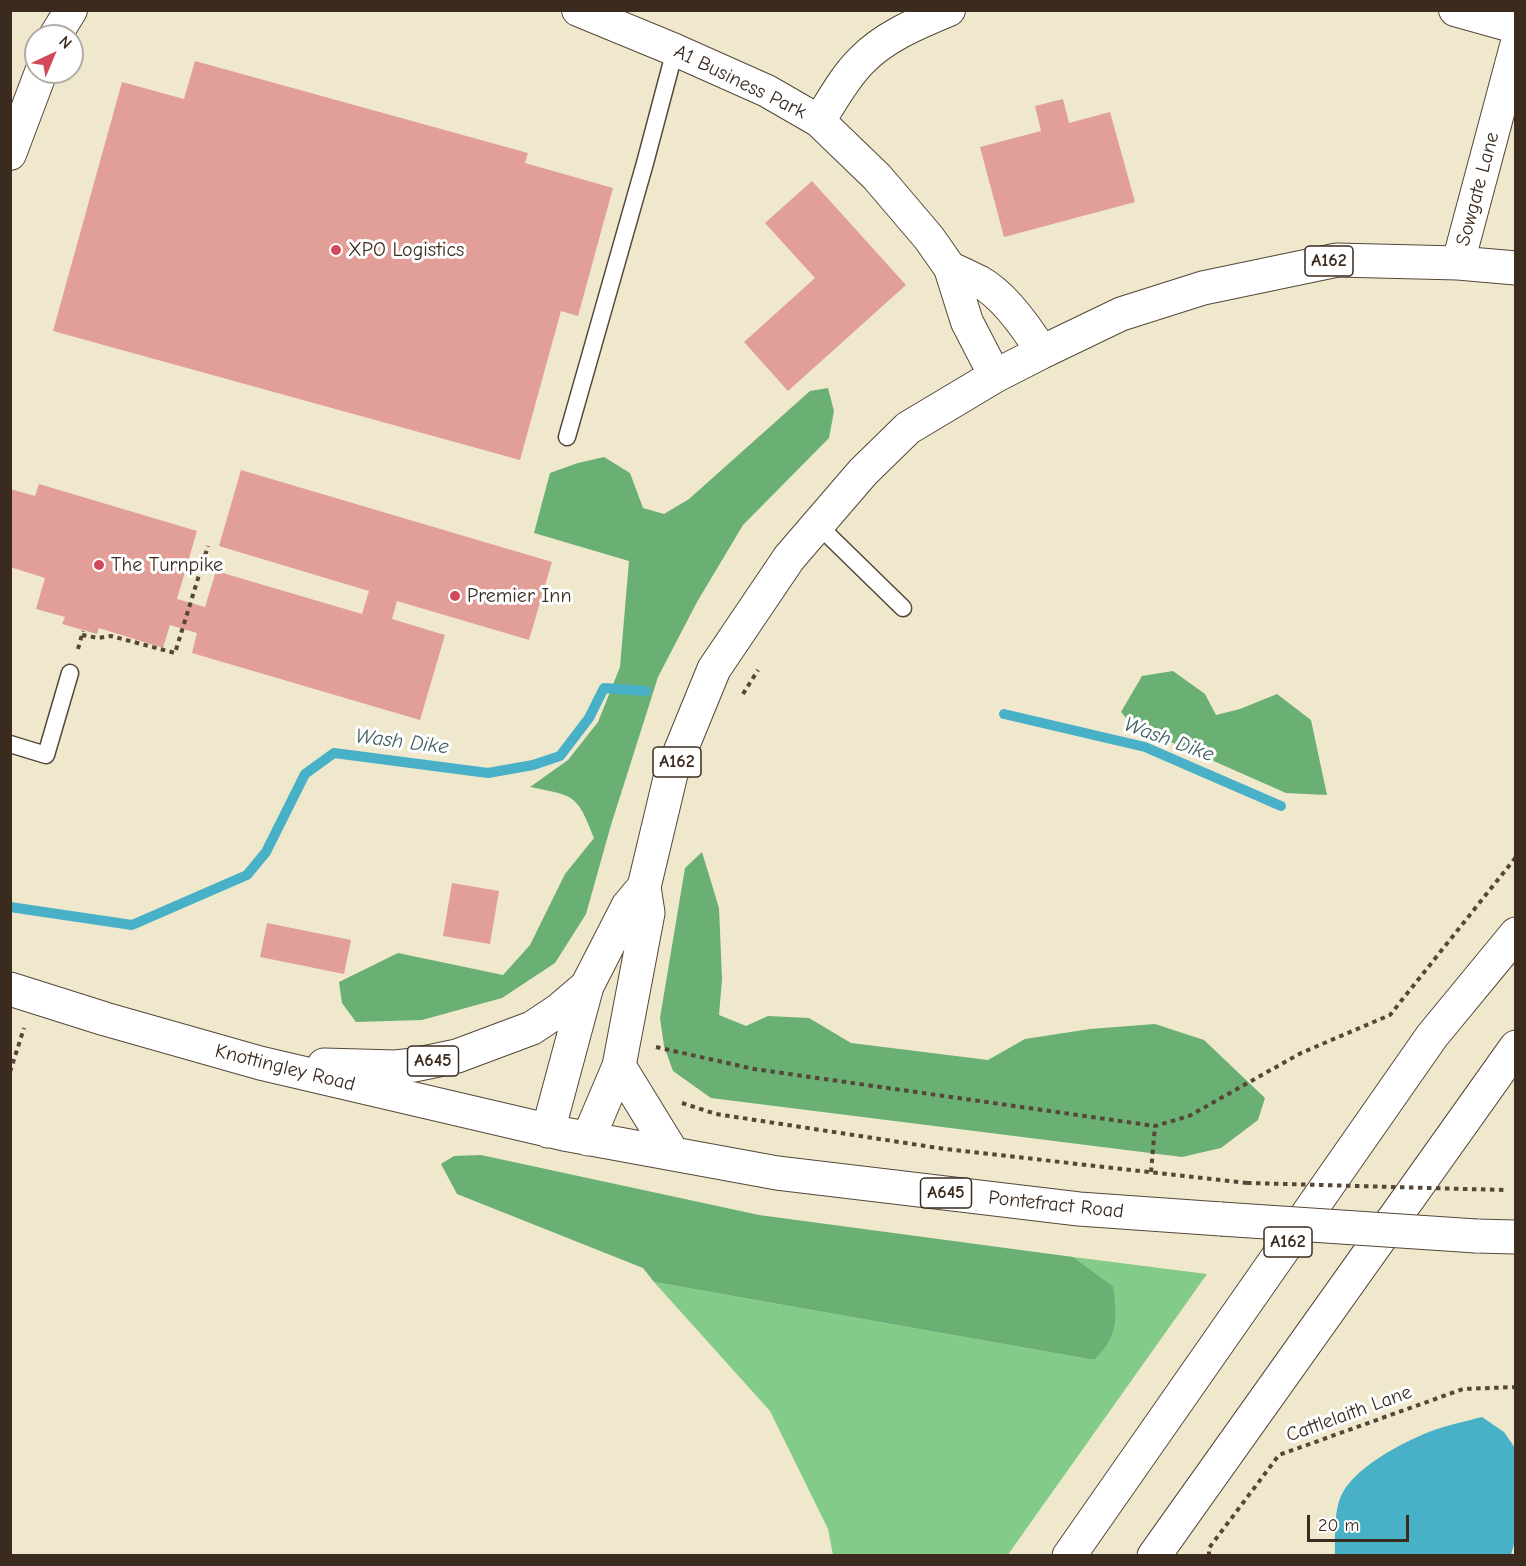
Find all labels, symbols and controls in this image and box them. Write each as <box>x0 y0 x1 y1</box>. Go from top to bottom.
north arrow <box>24 24 84 84</box>
text: N <box>55 32 75 53</box>
street label: A1 Business Park <box>670 40 810 124</box>
street label: Sowgate Lane <box>1451 129 1505 249</box>
place label: XPO Logistics <box>348 238 464 262</box>
marker: XPO Logistics <box>329 243 343 257</box>
road number: A162 <box>1305 246 1353 276</box>
place label: The Turnpike <box>111 553 223 577</box>
marker: The Turnpike <box>92 558 106 572</box>
place label: Premier Inn <box>467 584 571 608</box>
marker: Premier Inn <box>448 589 462 603</box>
water label: Wash Dike <box>1121 712 1217 768</box>
water label: Wash Dike <box>354 724 450 760</box>
road number: A162 <box>653 747 701 777</box>
street label: Knottingley Road <box>212 1039 358 1097</box>
road number: A645 <box>408 1046 458 1076</box>
road number: A645 <box>920 1178 972 1208</box>
street label: Pontefract Road <box>987 1186 1125 1224</box>
road number: A162 <box>1264 1227 1312 1257</box>
street label: Cattlelaith Lane <box>1283 1380 1415 1448</box>
scale bar <box>1310 1503 1412 1541</box>
text: 20 m <box>1318 1515 1359 1536</box>

